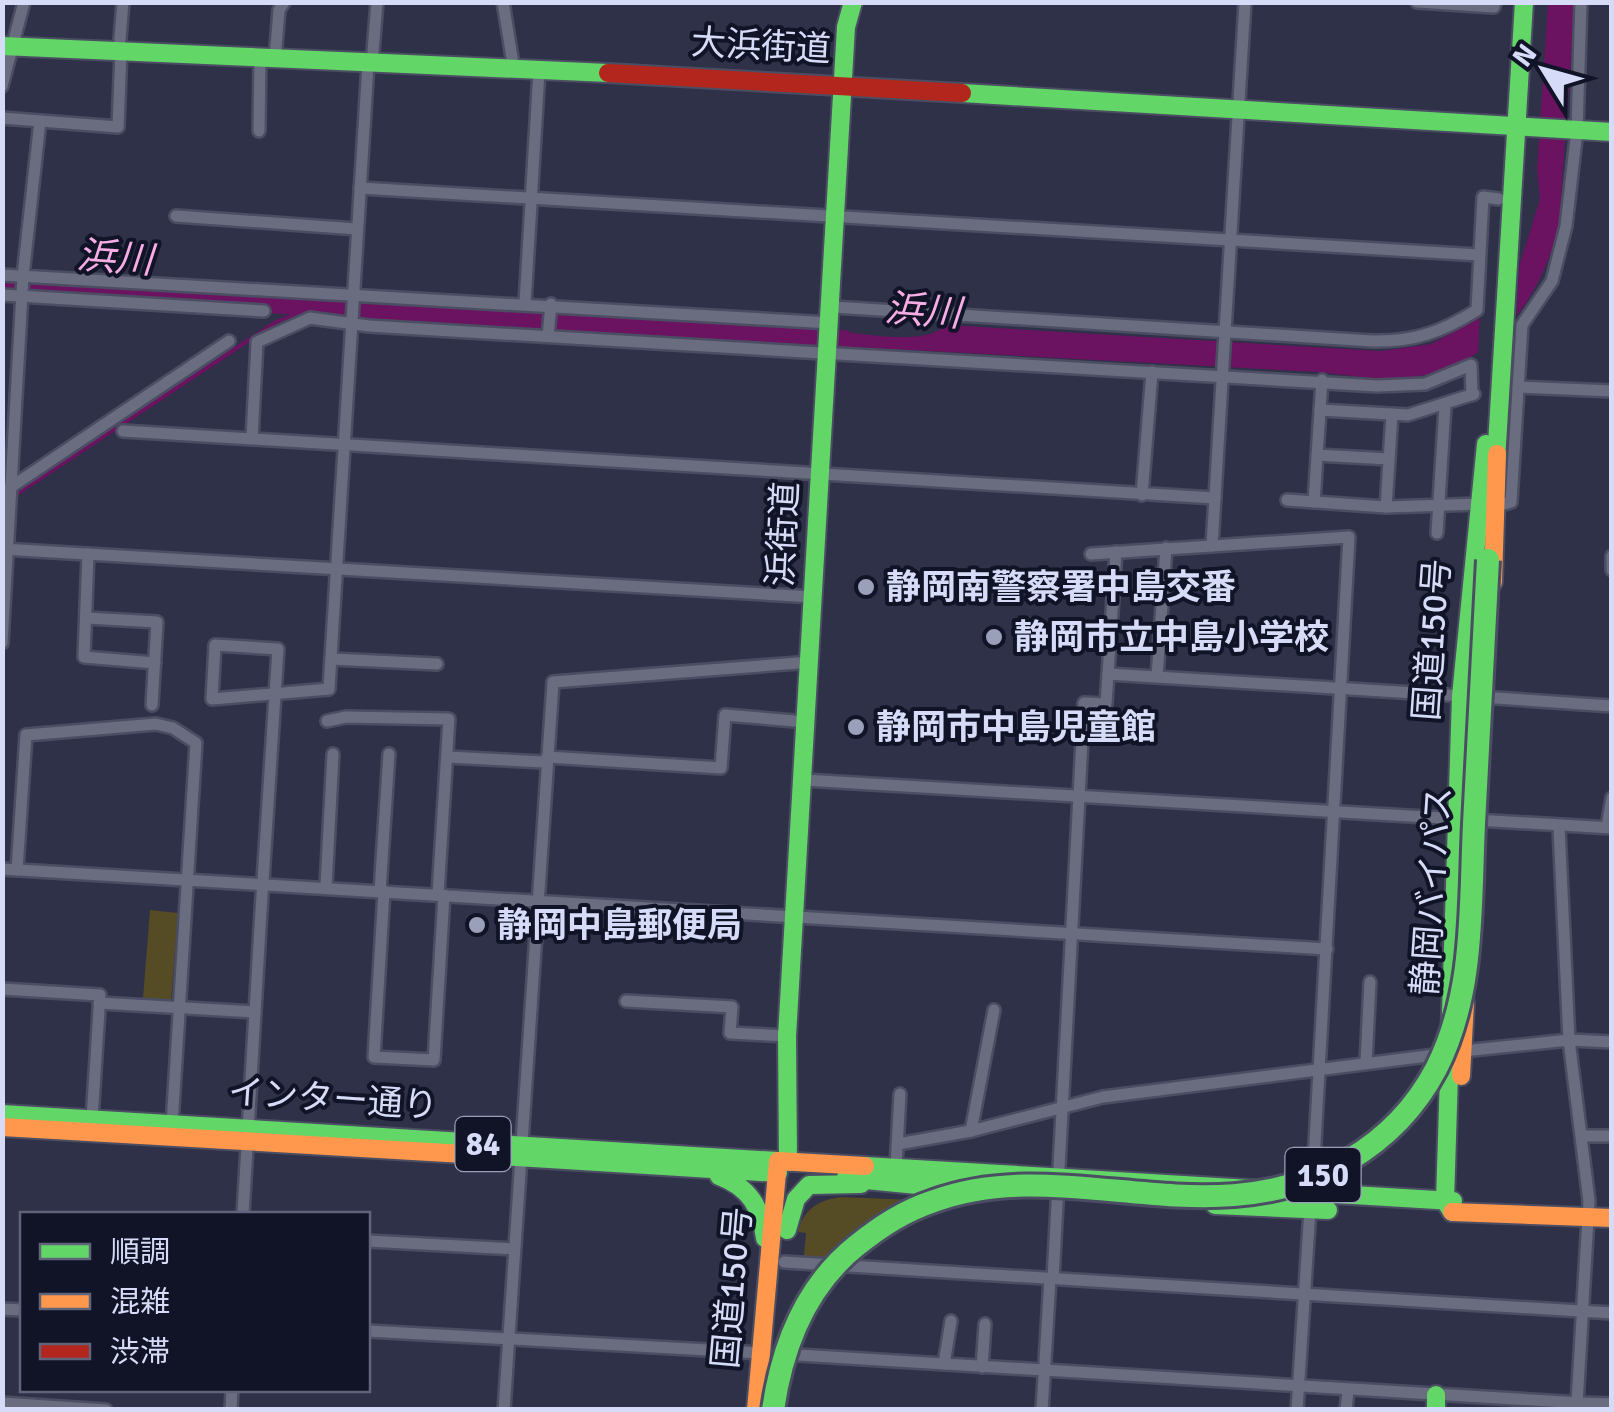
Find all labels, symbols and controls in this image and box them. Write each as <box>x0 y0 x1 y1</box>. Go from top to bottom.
north arrow <box>1494 20 1594 120</box>
street label: 大浜街道 <box>690 21 832 71</box>
text: N <box>1505 38 1544 74</box>
water label: 浜川 <box>75 232 159 284</box>
water label: 浜川 <box>883 285 967 337</box>
street label: 浜街道 <box>759 480 807 588</box>
street label: 国道150号 <box>1405 558 1459 722</box>
place label: 静岡南警察署中島交番 <box>886 566 1236 609</box>
marker: 静岡南警察署中島交番 <box>855 576 877 598</box>
place label: 静岡市立中島小学校 <box>1014 616 1329 659</box>
marker: 静岡市立中島小学校 <box>983 626 1005 648</box>
place label: 静岡市中島児童館 <box>876 706 1156 749</box>
marker: 静岡市中島児童館 <box>845 716 867 738</box>
street label: 静岡バイパス <box>1403 785 1461 997</box>
place label: 静岡中島郵便局 <box>497 904 742 947</box>
marker: 静岡中島郵便局 <box>466 914 488 936</box>
street label: インター通り <box>227 1070 439 1128</box>
road number: 84 <box>456 1117 510 1171</box>
road number: 150 <box>1286 1148 1360 1202</box>
street label: 国道150号 <box>704 1206 760 1370</box>
legend <box>20 1212 370 1392</box>
text: 順調 <box>110 1234 170 1271</box>
text: 混雑 <box>110 1284 170 1321</box>
text: 渋滞 <box>110 1334 170 1371</box>

